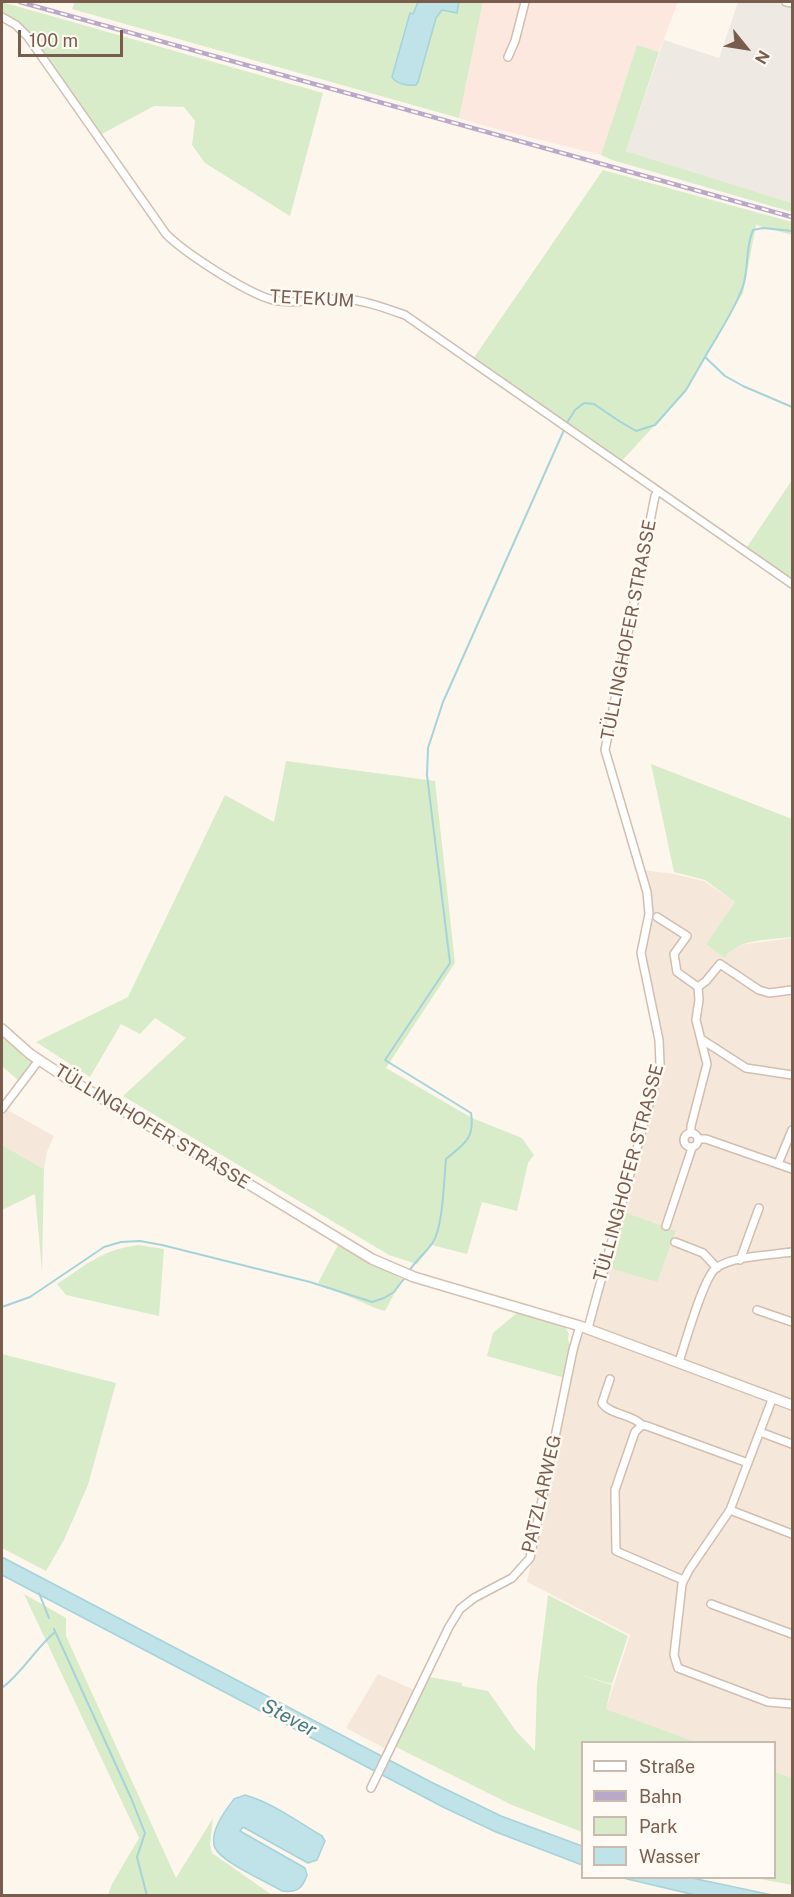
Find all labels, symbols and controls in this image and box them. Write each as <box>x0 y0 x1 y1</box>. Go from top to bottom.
scale bar <box>21 18 126 56</box>
north arrow <box>716 18 776 78</box>
text: 100 m <box>29 30 78 51</box>
text: N <box>751 47 773 67</box>
street label: TETEKUM <box>269 286 355 312</box>
street label: TÜLLINGHOFER STRASSE <box>597 518 661 742</box>
street label: TÜLLINGHOFER STRASSE <box>50 1060 254 1194</box>
street label: TÜLLINGHOFER STRASSE <box>590 1062 668 1284</box>
street label: PATZLARWEG <box>518 1433 566 1555</box>
water label: Stever <box>258 1694 320 1742</box>
legend <box>581 1741 776 1879</box>
text: Straße <box>639 1756 695 1777</box>
text: Bahn <box>639 1786 682 1807</box>
text: Park <box>639 1816 677 1837</box>
text: Wasser <box>639 1846 701 1867</box>

